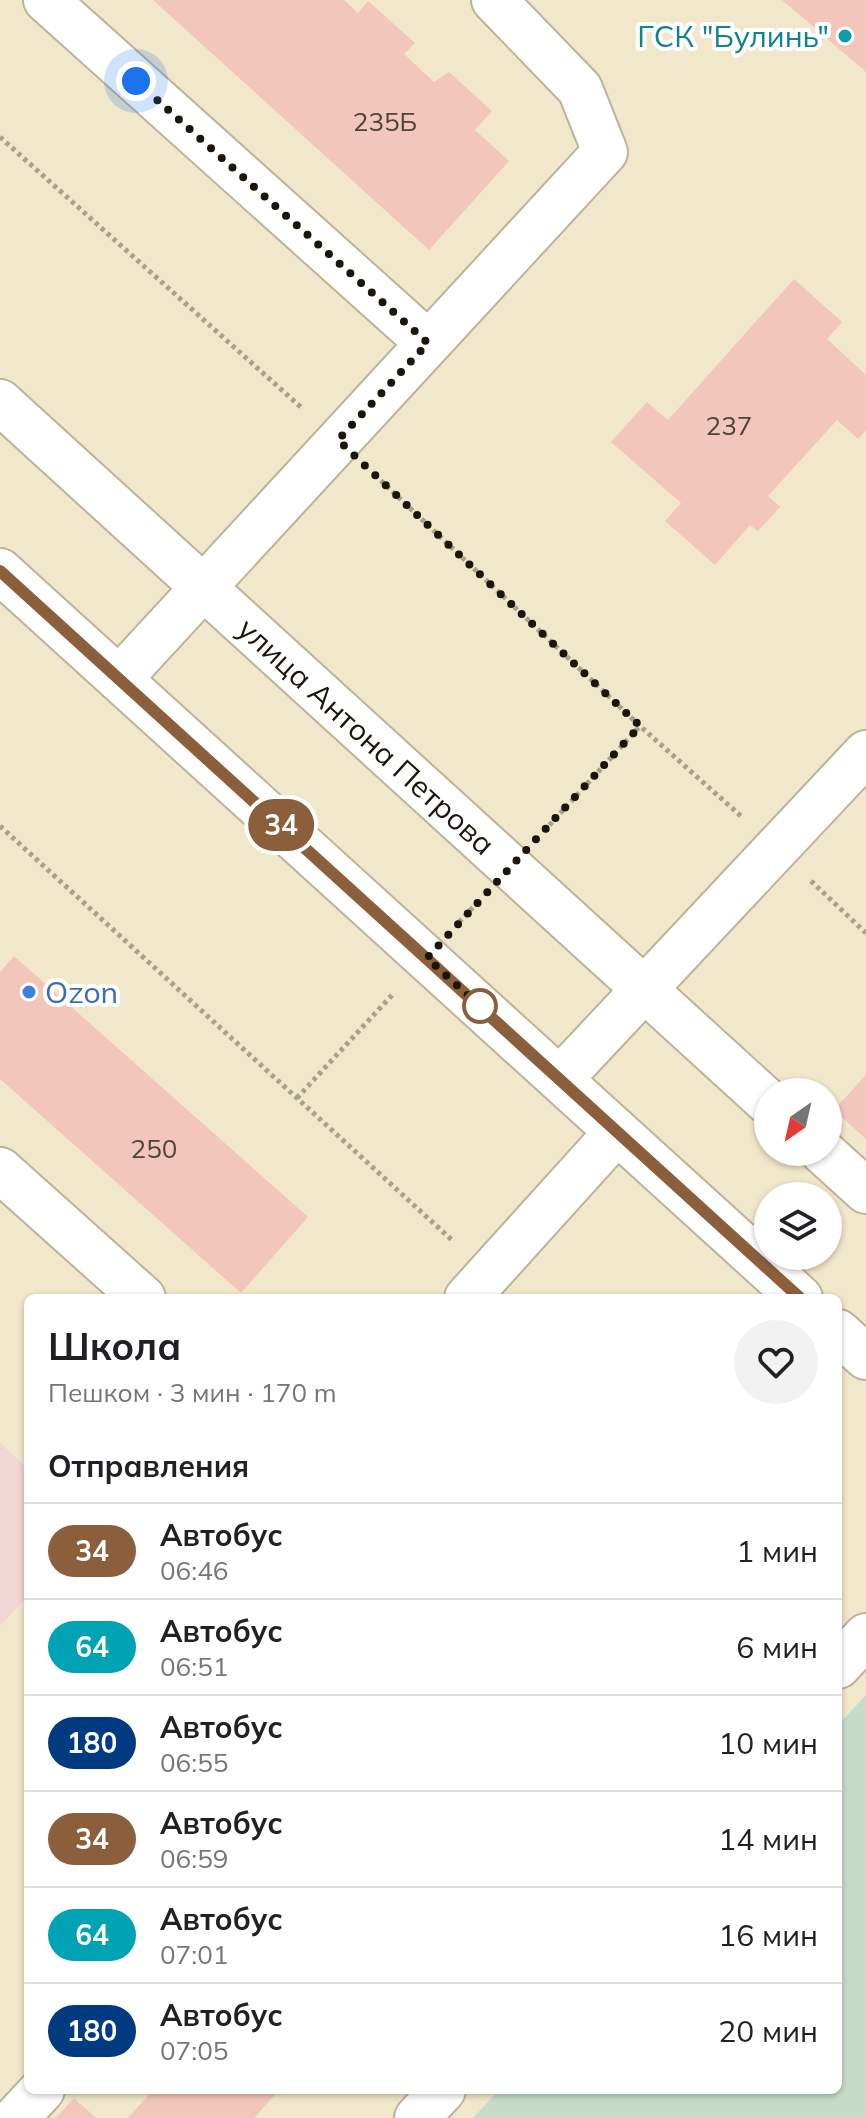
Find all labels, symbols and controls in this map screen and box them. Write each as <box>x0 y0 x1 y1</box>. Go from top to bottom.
place label: ГСК "Булинь" <box>637 17 829 55</box>
marker: ГСК "Булинь" <box>836 27 854 45</box>
your location <box>116 61 156 101</box>
house number: 235Б <box>353 105 417 138</box>
house number: 237 <box>706 409 752 442</box>
street label: улица Антона Петрова <box>230 609 503 863</box>
line badge: 34 <box>245 799 317 851</box>
text: 34 <box>264 807 298 842</box>
place label: Ozon <box>45 973 118 1011</box>
marker: Ozon <box>20 983 38 1001</box>
unlabelled marker <box>463 989 497 1023</box>
north arrow <box>754 1078 842 1166</box>
map controls <box>754 1078 842 1270</box>
house number: 250 <box>131 1132 177 1165</box>
button: layers <box>754 1182 842 1270</box>
button: heart <box>734 1320 818 1404</box>
text: Школа <box>48 1322 181 1370</box>
text: Пешком · 3 мин · 170 m <box>48 1376 337 1409</box>
text: Отправления <box>48 1447 249 1485</box>
text: Автобус <box>160 1516 283 1554</box>
text: 1 мин <box>736 1532 818 1570</box>
text: 34 <box>75 1533 109 1568</box>
text: 06:46 <box>160 1554 228 1587</box>
text: Автобус <box>160 1612 283 1650</box>
text: 6 мин <box>736 1628 818 1666</box>
text: 64 <box>75 1629 109 1664</box>
text: 06:51 <box>160 1650 228 1683</box>
text: Автобус <box>160 1708 283 1746</box>
text: 10 мин <box>718 1724 818 1762</box>
text: 180 <box>67 1725 117 1760</box>
text: 06:55 <box>160 1746 228 1779</box>
text: Автобус <box>160 1804 283 1842</box>
text: 14 мин <box>718 1820 818 1858</box>
text: 34 <box>75 1821 109 1856</box>
text: 06:59 <box>160 1842 228 1875</box>
text: Автобус <box>160 1900 283 1938</box>
text: 16 мин <box>718 1916 818 1954</box>
text: 64 <box>75 1917 109 1952</box>
text: 07:01 <box>160 1938 228 1971</box>
text: Автобус <box>160 1996 283 2034</box>
text: 20 мин <box>718 2012 818 2050</box>
text: 180 <box>67 2013 117 2048</box>
text: 07:05 <box>160 2034 228 2067</box>

